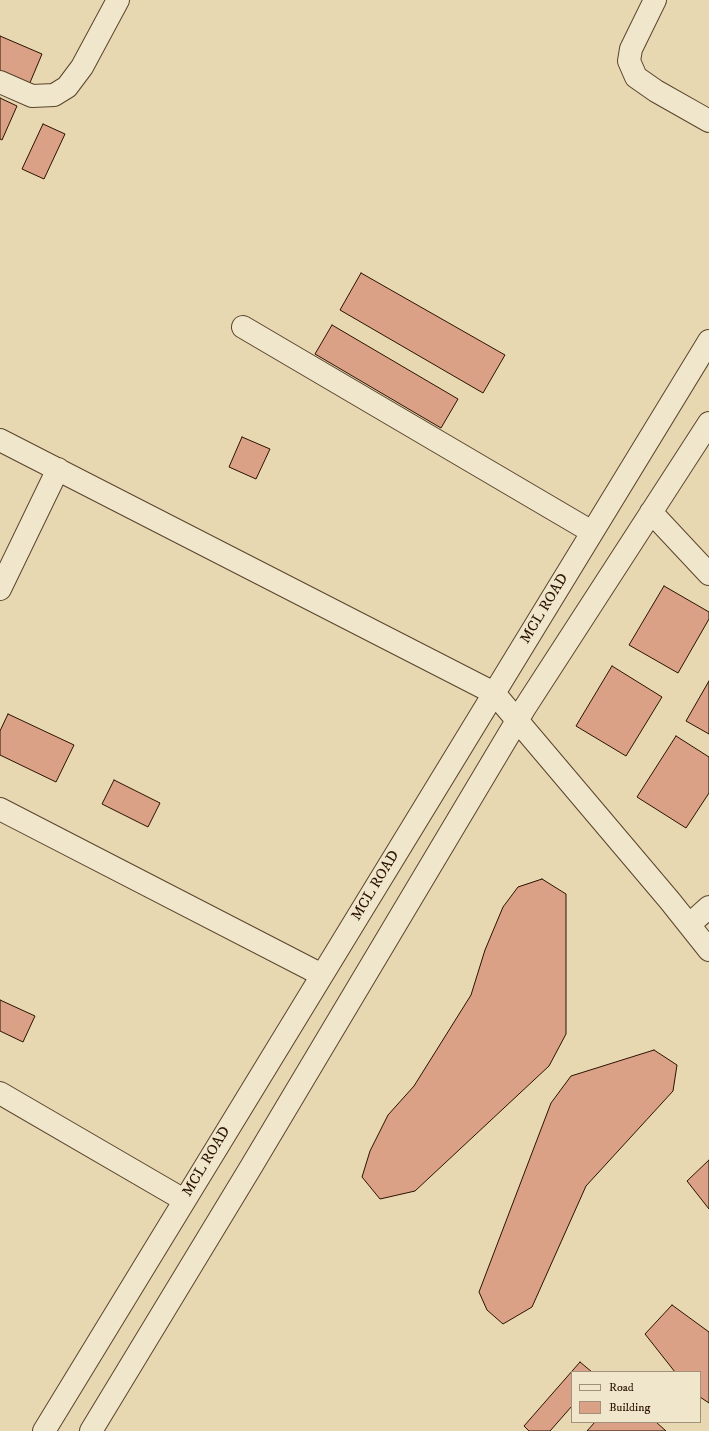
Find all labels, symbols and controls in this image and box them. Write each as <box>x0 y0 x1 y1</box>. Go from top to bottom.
street label: MCL ROAD <box>517 571 573 647</box>
street label: MCL ROAD <box>348 848 404 924</box>
street label: MCL ROAD <box>179 1124 235 1200</box>
legend <box>571 1371 701 1423</box>
text: Road <box>609 1380 634 1395</box>
text: Building <box>609 1400 650 1415</box>

